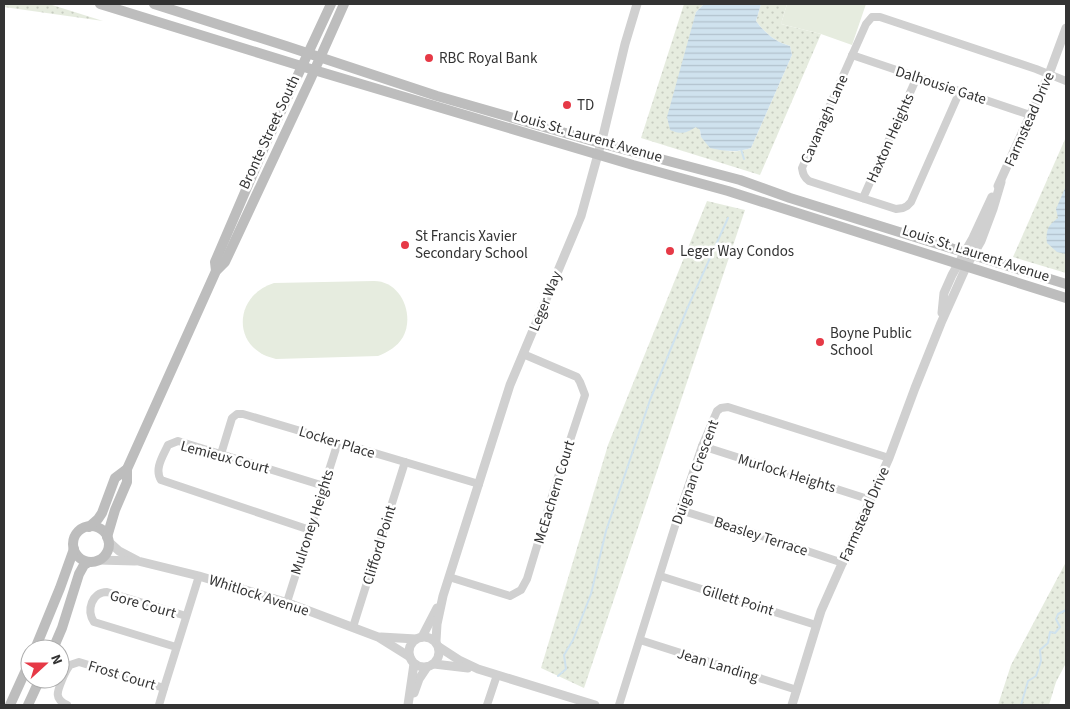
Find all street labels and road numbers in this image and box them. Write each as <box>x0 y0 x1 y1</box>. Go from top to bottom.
street label: Dalhousie Gate <box>893 61 989 110</box>
street label: Farmstead Drive <box>999 69 1060 170</box>
street label: Cavanagh Lane <box>795 71 853 167</box>
street label: Bronte Street South <box>234 72 305 193</box>
street label: Haxton Heights <box>861 90 920 186</box>
street label: Louis St. Laurent Avenue <box>511 105 665 168</box>
street label: Louis St. Laurent Avenue <box>899 220 1052 287</box>
street label: Leger Way <box>524 268 567 335</box>
street label: Duignan Crescent <box>667 417 724 528</box>
street label: Locker Place <box>296 421 378 464</box>
street label: Lemieux Court <box>178 436 272 479</box>
street label: McEachern Court <box>529 438 580 546</box>
street label: Murlock Heights <box>735 449 838 498</box>
street label: Farmstead Drive <box>834 464 895 565</box>
street label: Mulroney Heights <box>286 467 339 578</box>
street label: Clifford Point <box>357 503 402 588</box>
street label: Beasley Terrace <box>711 511 810 561</box>
street label: Whitlock Avenue <box>206 569 312 622</box>
street label: Gillett Point <box>699 580 776 621</box>
street label: Gore Court <box>107 585 178 624</box>
street label: Jean Landing <box>675 643 762 688</box>
street label: Frost Court <box>86 655 158 696</box>

